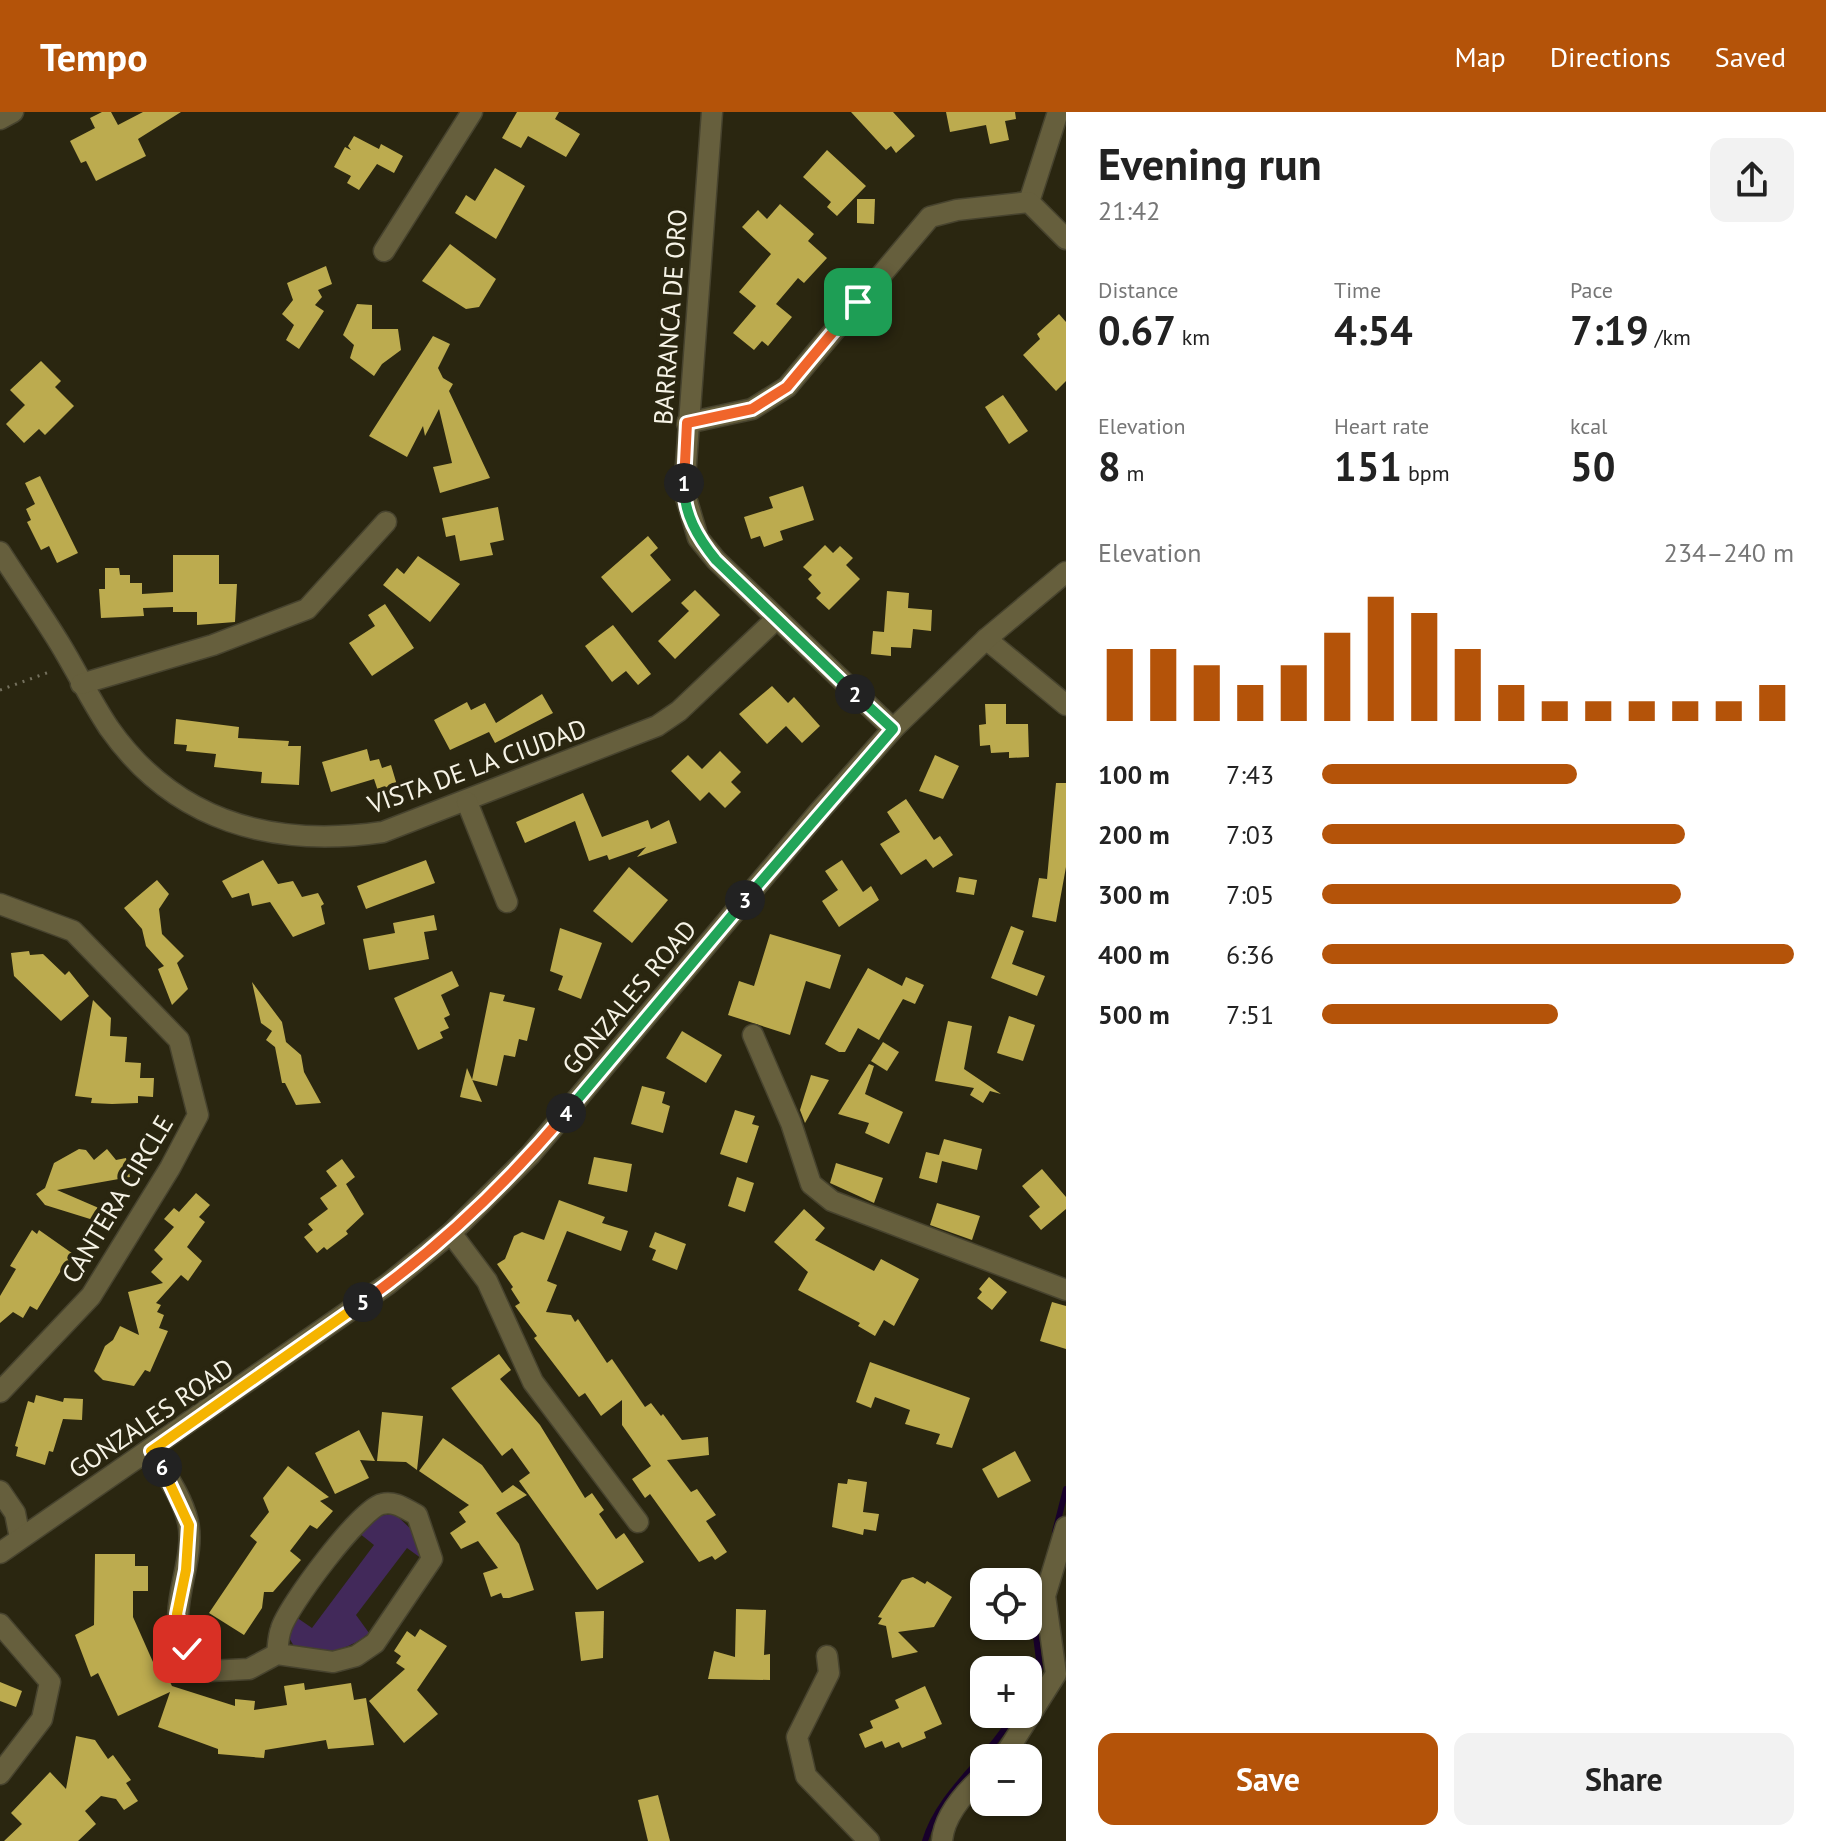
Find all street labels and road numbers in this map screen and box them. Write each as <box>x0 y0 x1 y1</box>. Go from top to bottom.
street label: BARRANCA DE ORO <box>646 208 694 426</box>
street label: VISTA DE LA CIUDAD <box>362 711 591 821</box>
street label: GONZALES ROAD <box>555 913 703 1081</box>
street label: CANTERA CIRCLE <box>54 1109 180 1289</box>
street label: GONZALES ROAD <box>62 1351 240 1485</box>

